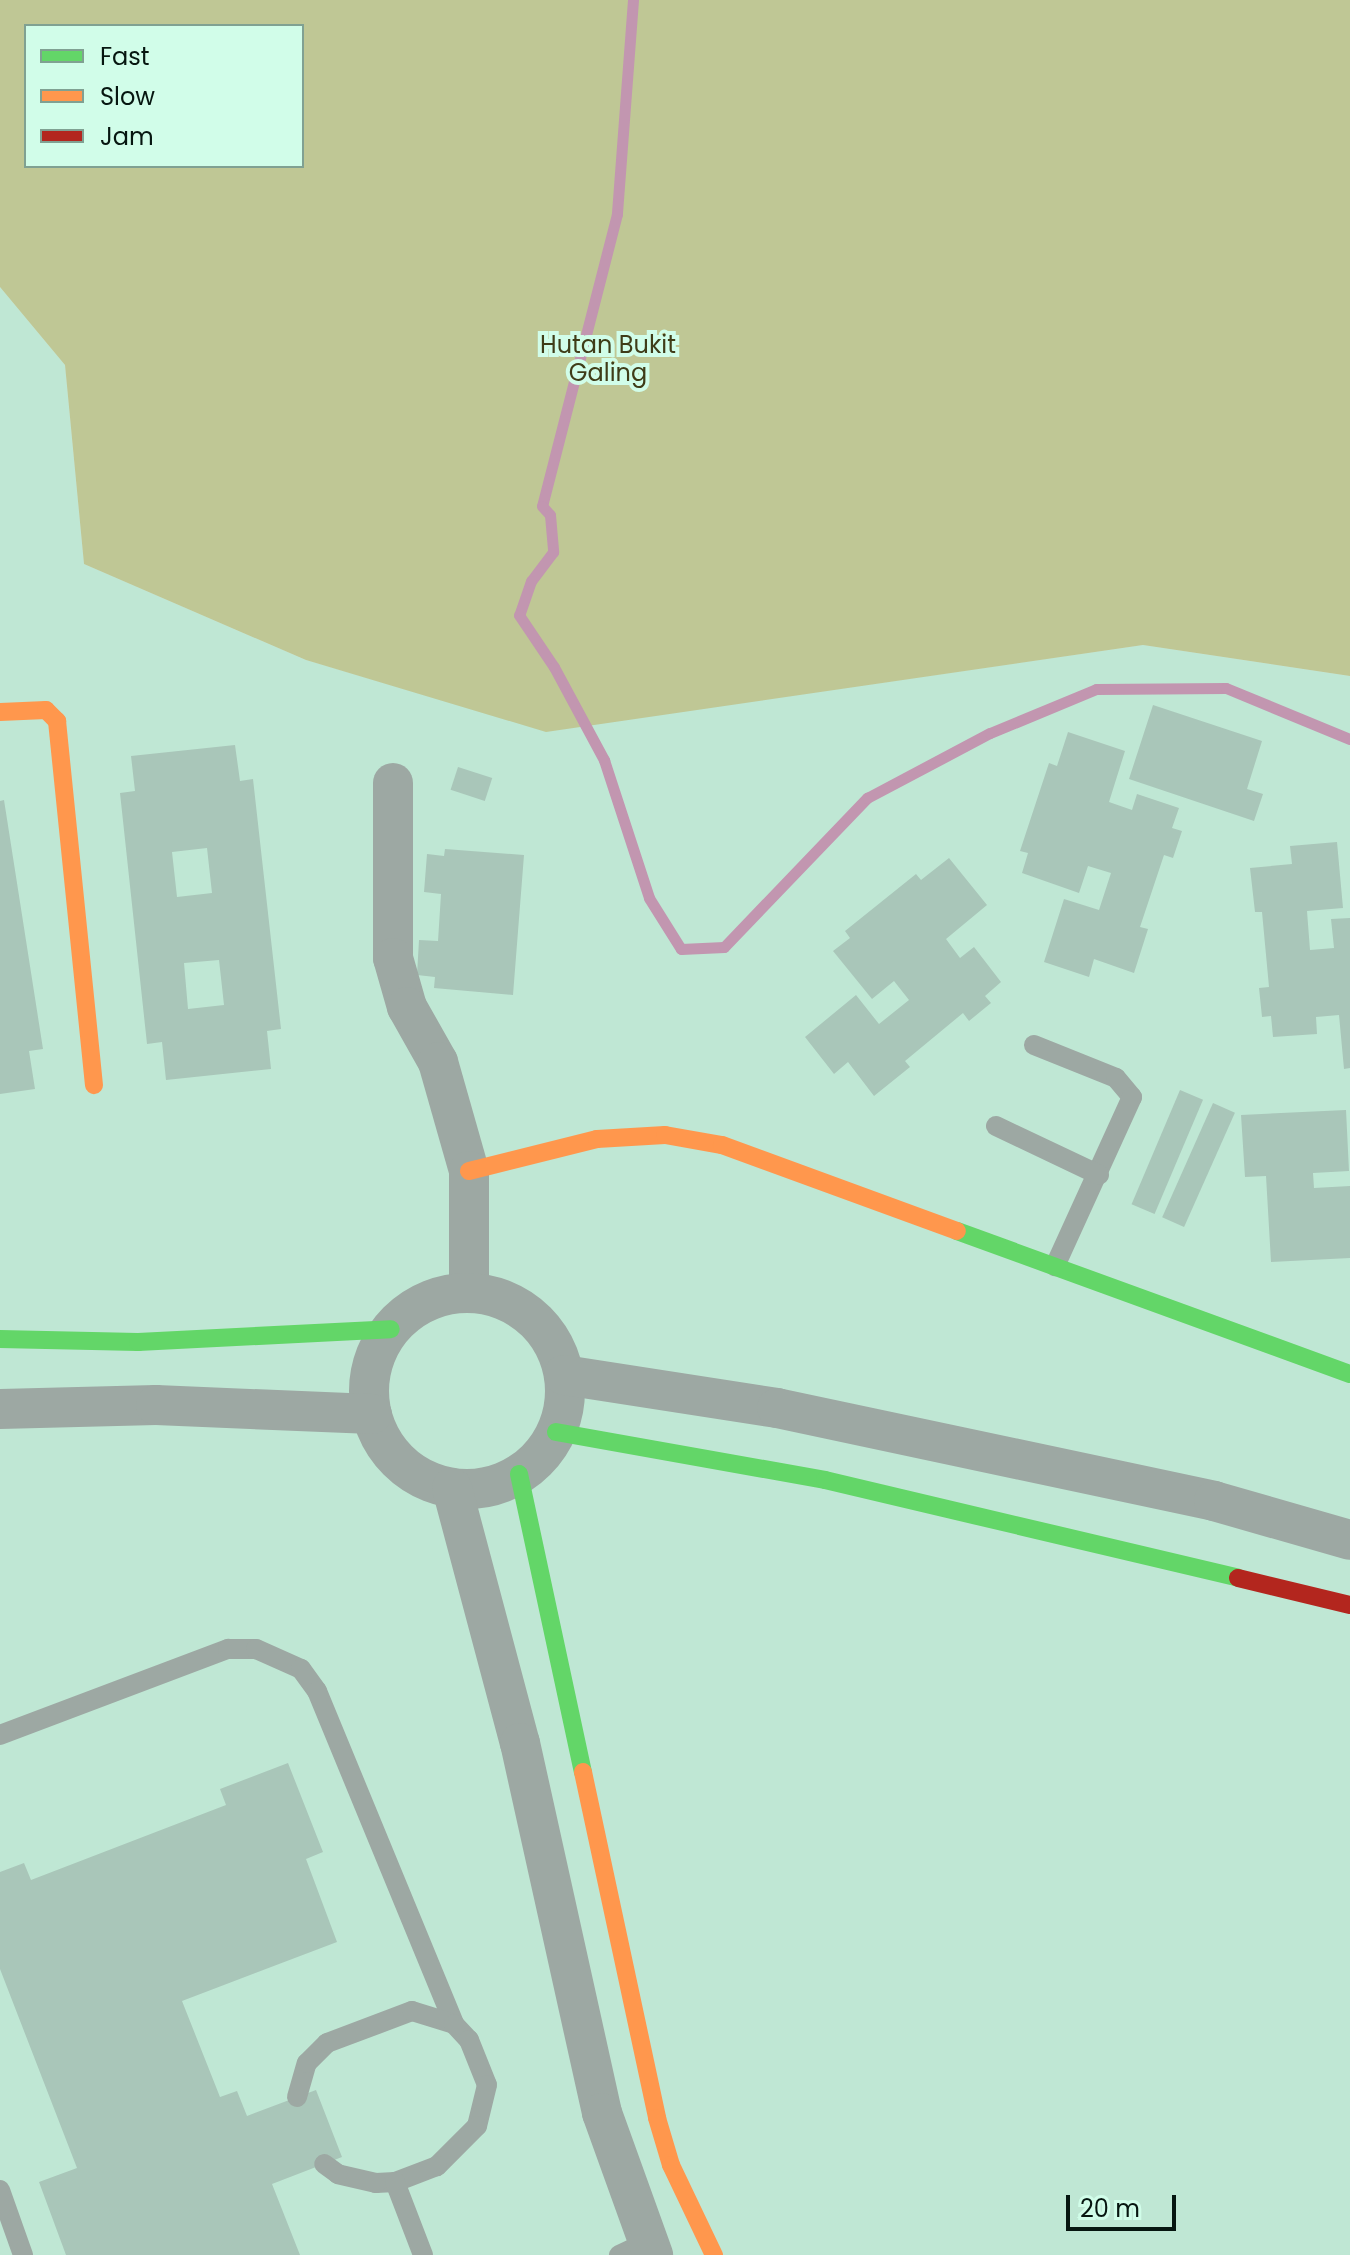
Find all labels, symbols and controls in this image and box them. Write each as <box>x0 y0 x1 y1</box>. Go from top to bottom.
legend <box>24 24 304 168</box>
text: Fast <box>100 40 150 73</box>
text: Slow <box>100 80 155 113</box>
text: Jam <box>100 120 154 153</box>
park label: Hutan Bukit Galing <box>540 331 676 387</box>
scale bar <box>1070 2179 1180 2229</box>
text: 20 m <box>1080 2192 1140 2225</box>

